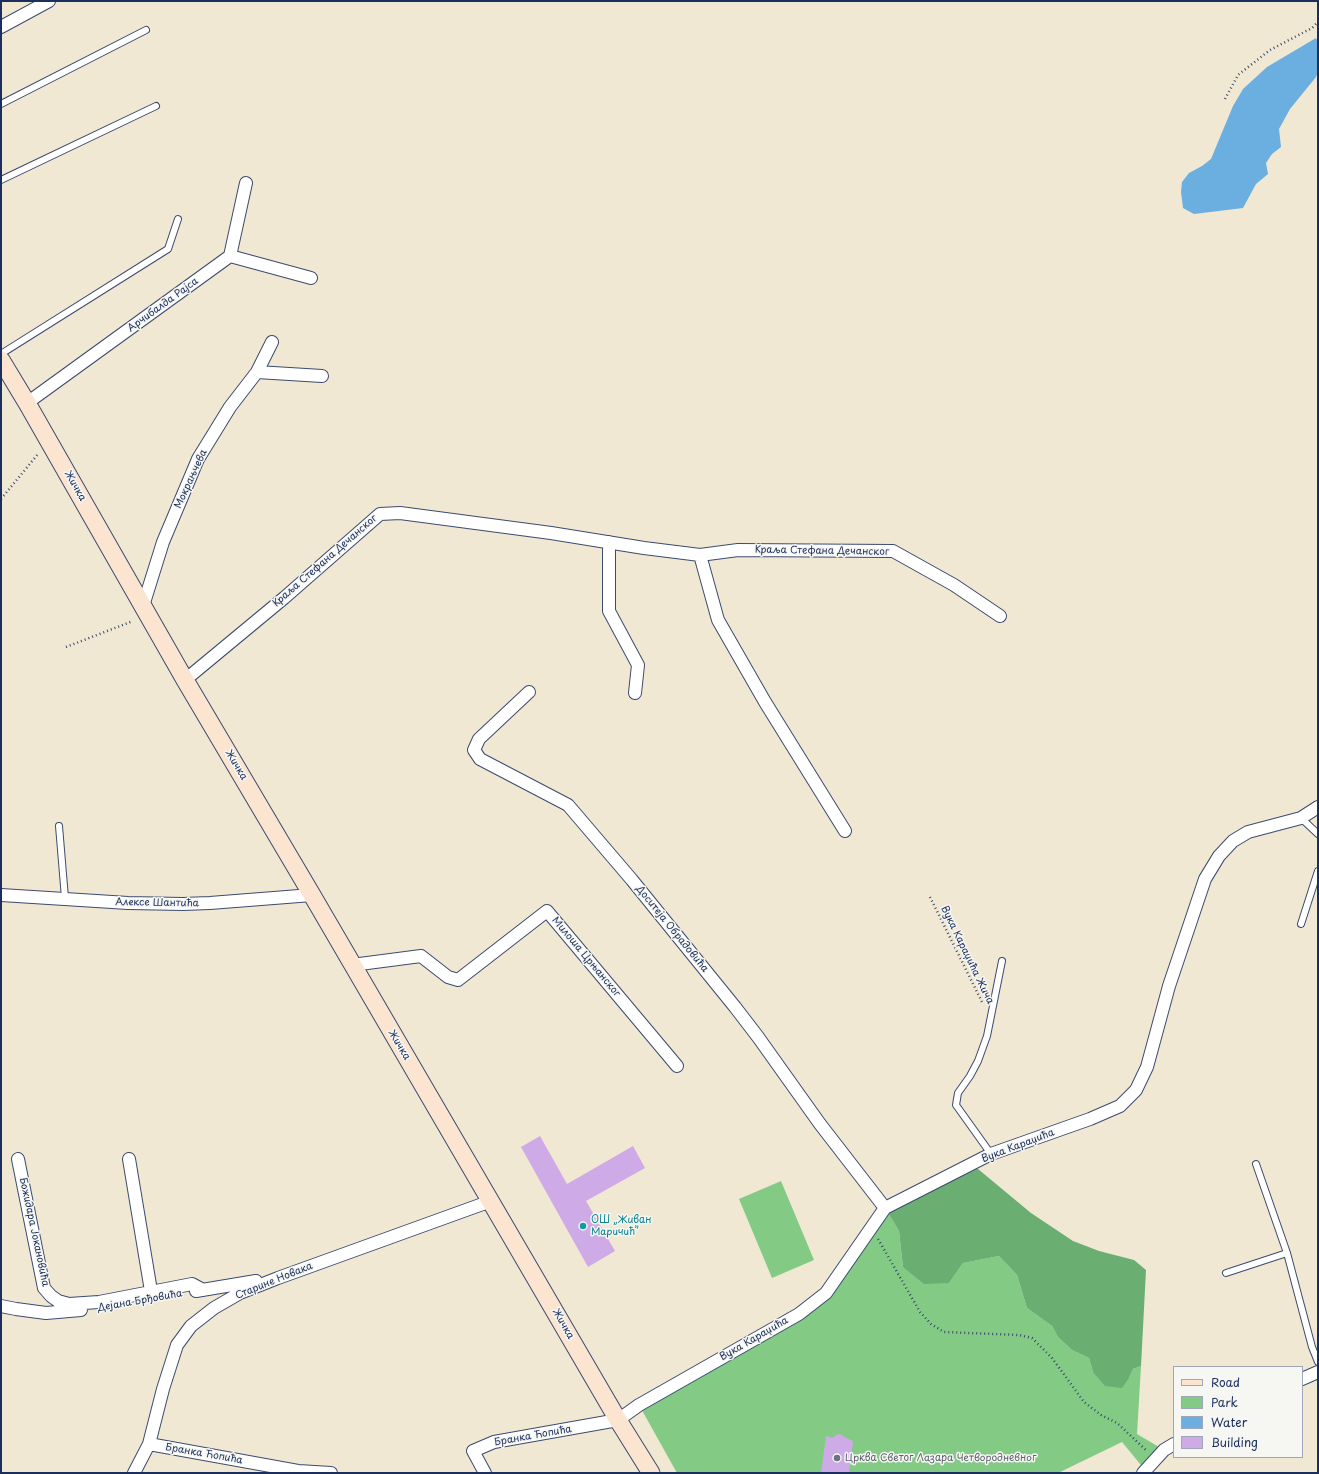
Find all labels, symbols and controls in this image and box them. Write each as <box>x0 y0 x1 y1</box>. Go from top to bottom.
street label: Арчибалда Рајса <box>125 275 201 335</box>
street label: Мокрањчева <box>172 448 210 510</box>
street label: Жичка <box>61 469 89 503</box>
street label: Краља Стефана Дечанског <box>270 512 380 610</box>
street label: Краља Стефана Дечанског <box>755 544 889 558</box>
street label: Жичка <box>222 748 250 782</box>
street label: Доситеја Обрадовића <box>633 883 711 975</box>
street label: Алексе Шантића <box>115 896 199 910</box>
street label: Вука Караџића Жича <box>938 904 996 1006</box>
street label: Милоша Црњанског <box>549 915 623 999</box>
street label: Жичка <box>385 1028 413 1062</box>
street label: Вука Караџића <box>980 1127 1056 1165</box>
street label: Божидара Јокановића <box>17 1176 51 1288</box>
place label: ОШ „Живан Маричић” <box>591 1214 651 1238</box>
marker: ОШ „Живан Маричић” <box>578 1221 588 1231</box>
street label: Старине Новака <box>234 1260 314 1302</box>
street label: Дејана Брђовића <box>97 1288 183 1314</box>
street label: Жичка <box>549 1307 577 1341</box>
street label: Вука Караџића <box>718 1315 790 1363</box>
legend <box>1173 1366 1303 1458</box>
text: Road <box>1211 1373 1240 1391</box>
text: Park <box>1211 1393 1238 1411</box>
text: Water <box>1211 1413 1247 1431</box>
street label: Бранка Ћопића <box>493 1423 573 1449</box>
text: Building <box>1211 1433 1258 1451</box>
street label: Бранка Ћопића <box>164 1441 244 1467</box>
place label: Црква Светог Лазара Четвородневног <box>845 1452 1036 1464</box>
marker: Црква Светог Лазара Четвородневног <box>832 1453 842 1463</box>

